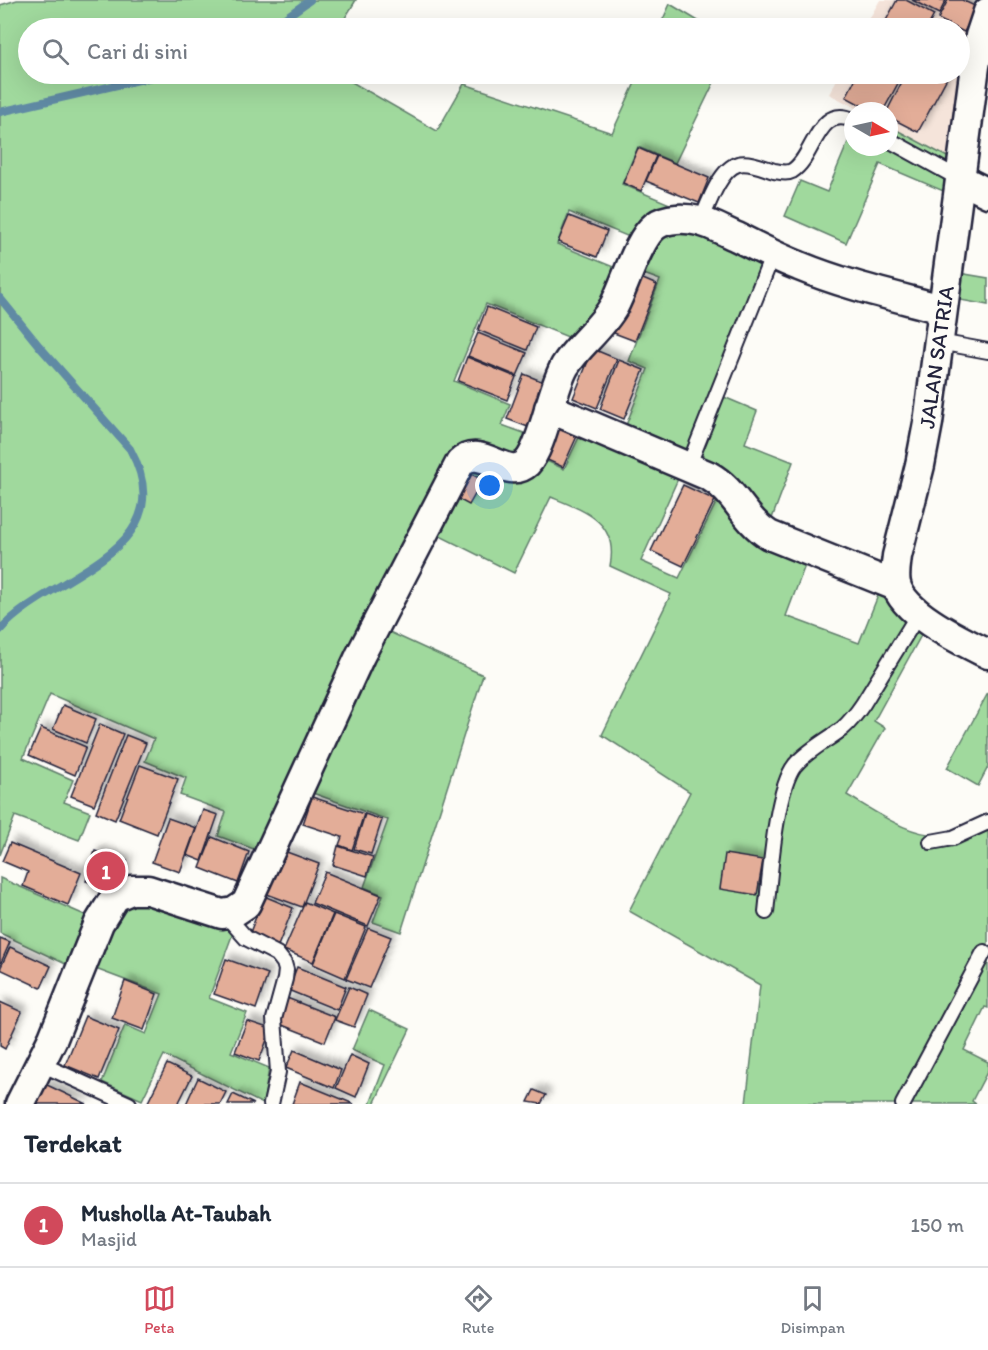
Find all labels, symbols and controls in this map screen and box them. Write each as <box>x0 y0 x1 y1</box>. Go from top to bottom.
search box <box>18 18 970 84</box>
icon: search <box>39 35 72 68</box>
text: Cari di sini <box>87 38 188 65</box>
north arrow <box>844 102 898 156</box>
street label: JALAN SATRIA <box>913 284 960 430</box>
your location <box>475 471 504 500</box>
pin: 1 <box>86 848 126 894</box>
text: Terdekat <box>24 1127 122 1159</box>
text: Musholla At-Taubah <box>81 1200 271 1227</box>
text: 1 <box>39 1213 48 1237</box>
text: 150 m <box>911 1213 964 1237</box>
text: Masjid <box>81 1227 137 1251</box>
tab: Peta <box>143 1282 176 1337</box>
tab: Rute <box>462 1282 495 1337</box>
tab: Disimpan <box>780 1282 845 1337</box>

